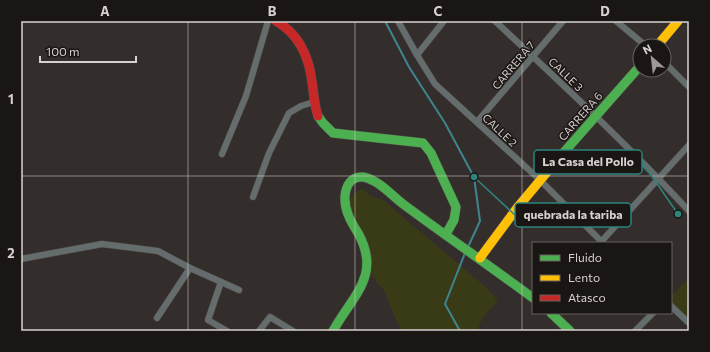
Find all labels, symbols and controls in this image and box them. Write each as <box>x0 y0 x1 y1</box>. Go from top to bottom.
text: A <box>100 3 110 19</box>
text: B <box>268 3 277 19</box>
text: C <box>434 3 443 19</box>
text: D <box>600 3 610 19</box>
scale bar <box>40 38 136 64</box>
street label: CARRERA 7 <box>489 38 537 92</box>
north arrow <box>632 38 672 78</box>
text: N <box>640 41 654 56</box>
text: 100 m <box>46 44 80 58</box>
street label: CALLE 3 <box>546 55 586 93</box>
street label: CARRERA 6 <box>555 89 605 143</box>
text: 1 <box>8 91 14 107</box>
street label: CALLE 2 <box>480 111 520 149</box>
callout: La Casa del Pollo <box>534 150 642 174</box>
text: La Casa del Pollo <box>542 154 634 168</box>
callout: quebrada la tariba <box>515 203 631 227</box>
text: quebrada la tariba <box>523 207 623 221</box>
legend <box>532 242 672 314</box>
text: 2 <box>7 245 15 261</box>
text: Fluido <box>568 250 602 264</box>
text: Lento <box>568 270 600 284</box>
text: Atasco <box>568 290 606 304</box>

